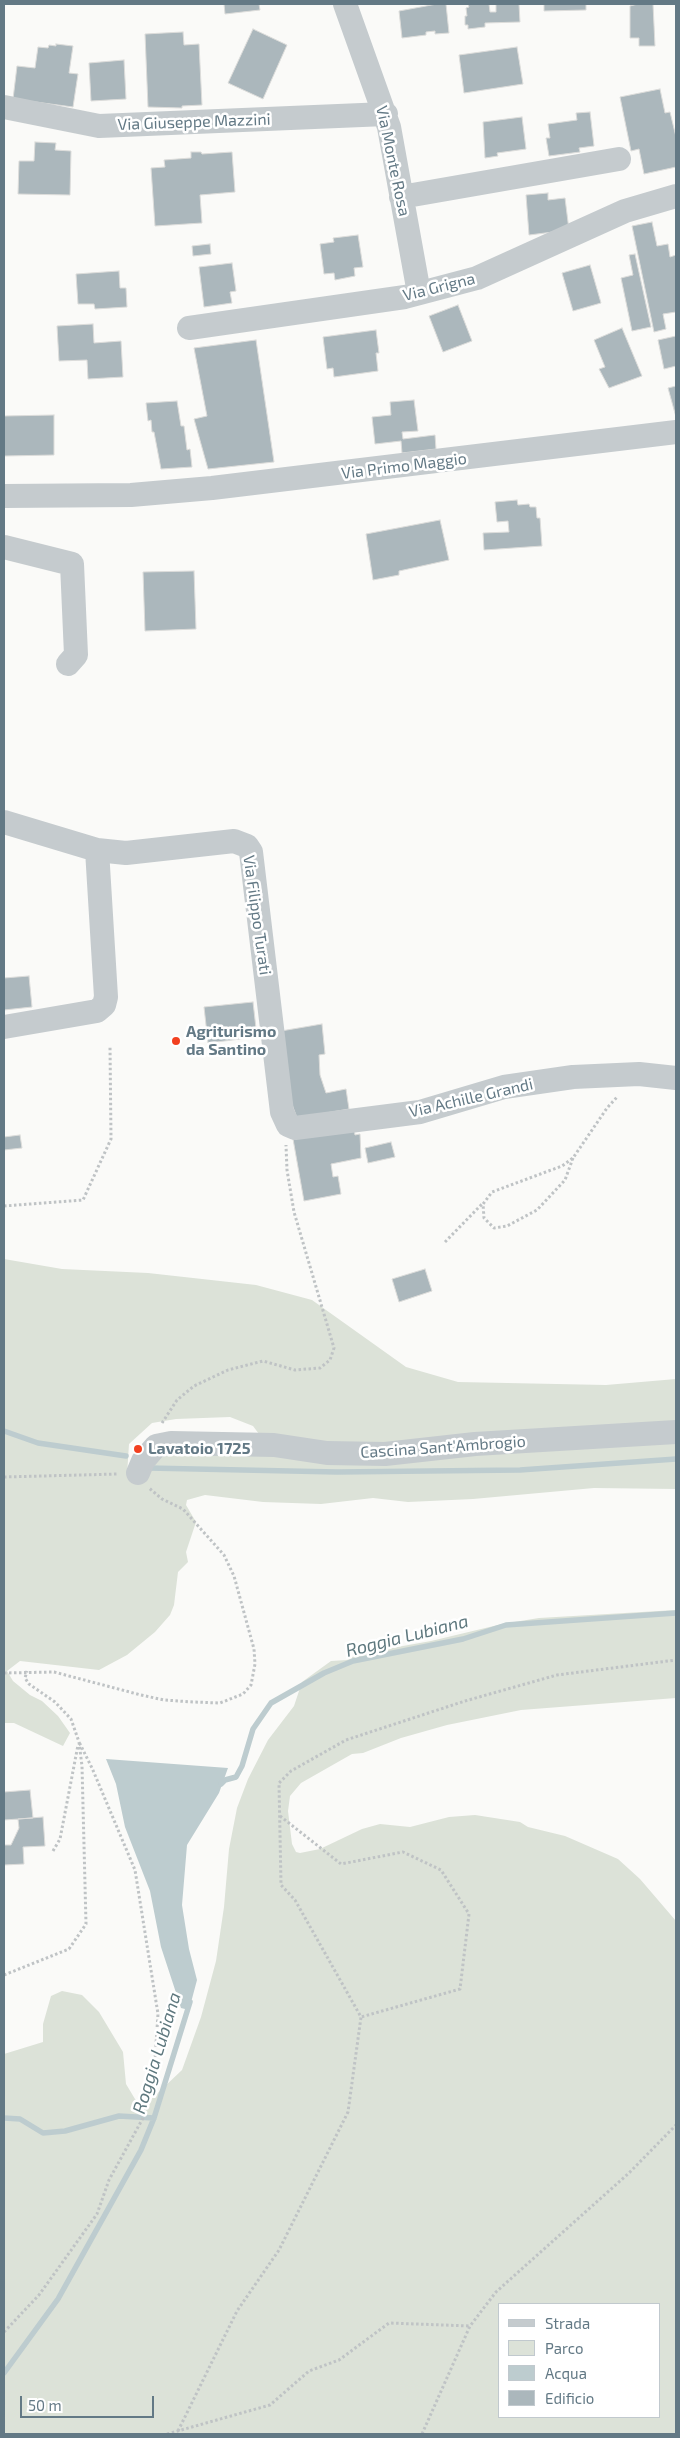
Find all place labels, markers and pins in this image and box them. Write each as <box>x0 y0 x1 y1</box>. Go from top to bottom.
place label: Agriturismo da Santino <box>186 1022 276 1060</box>
marker: Agriturismo da Santino <box>170 1035 182 1047</box>
place label: Lavatoio 1725 <box>148 1439 250 1459</box>
marker: Lavatoio 1725 <box>132 1443 144 1455</box>

